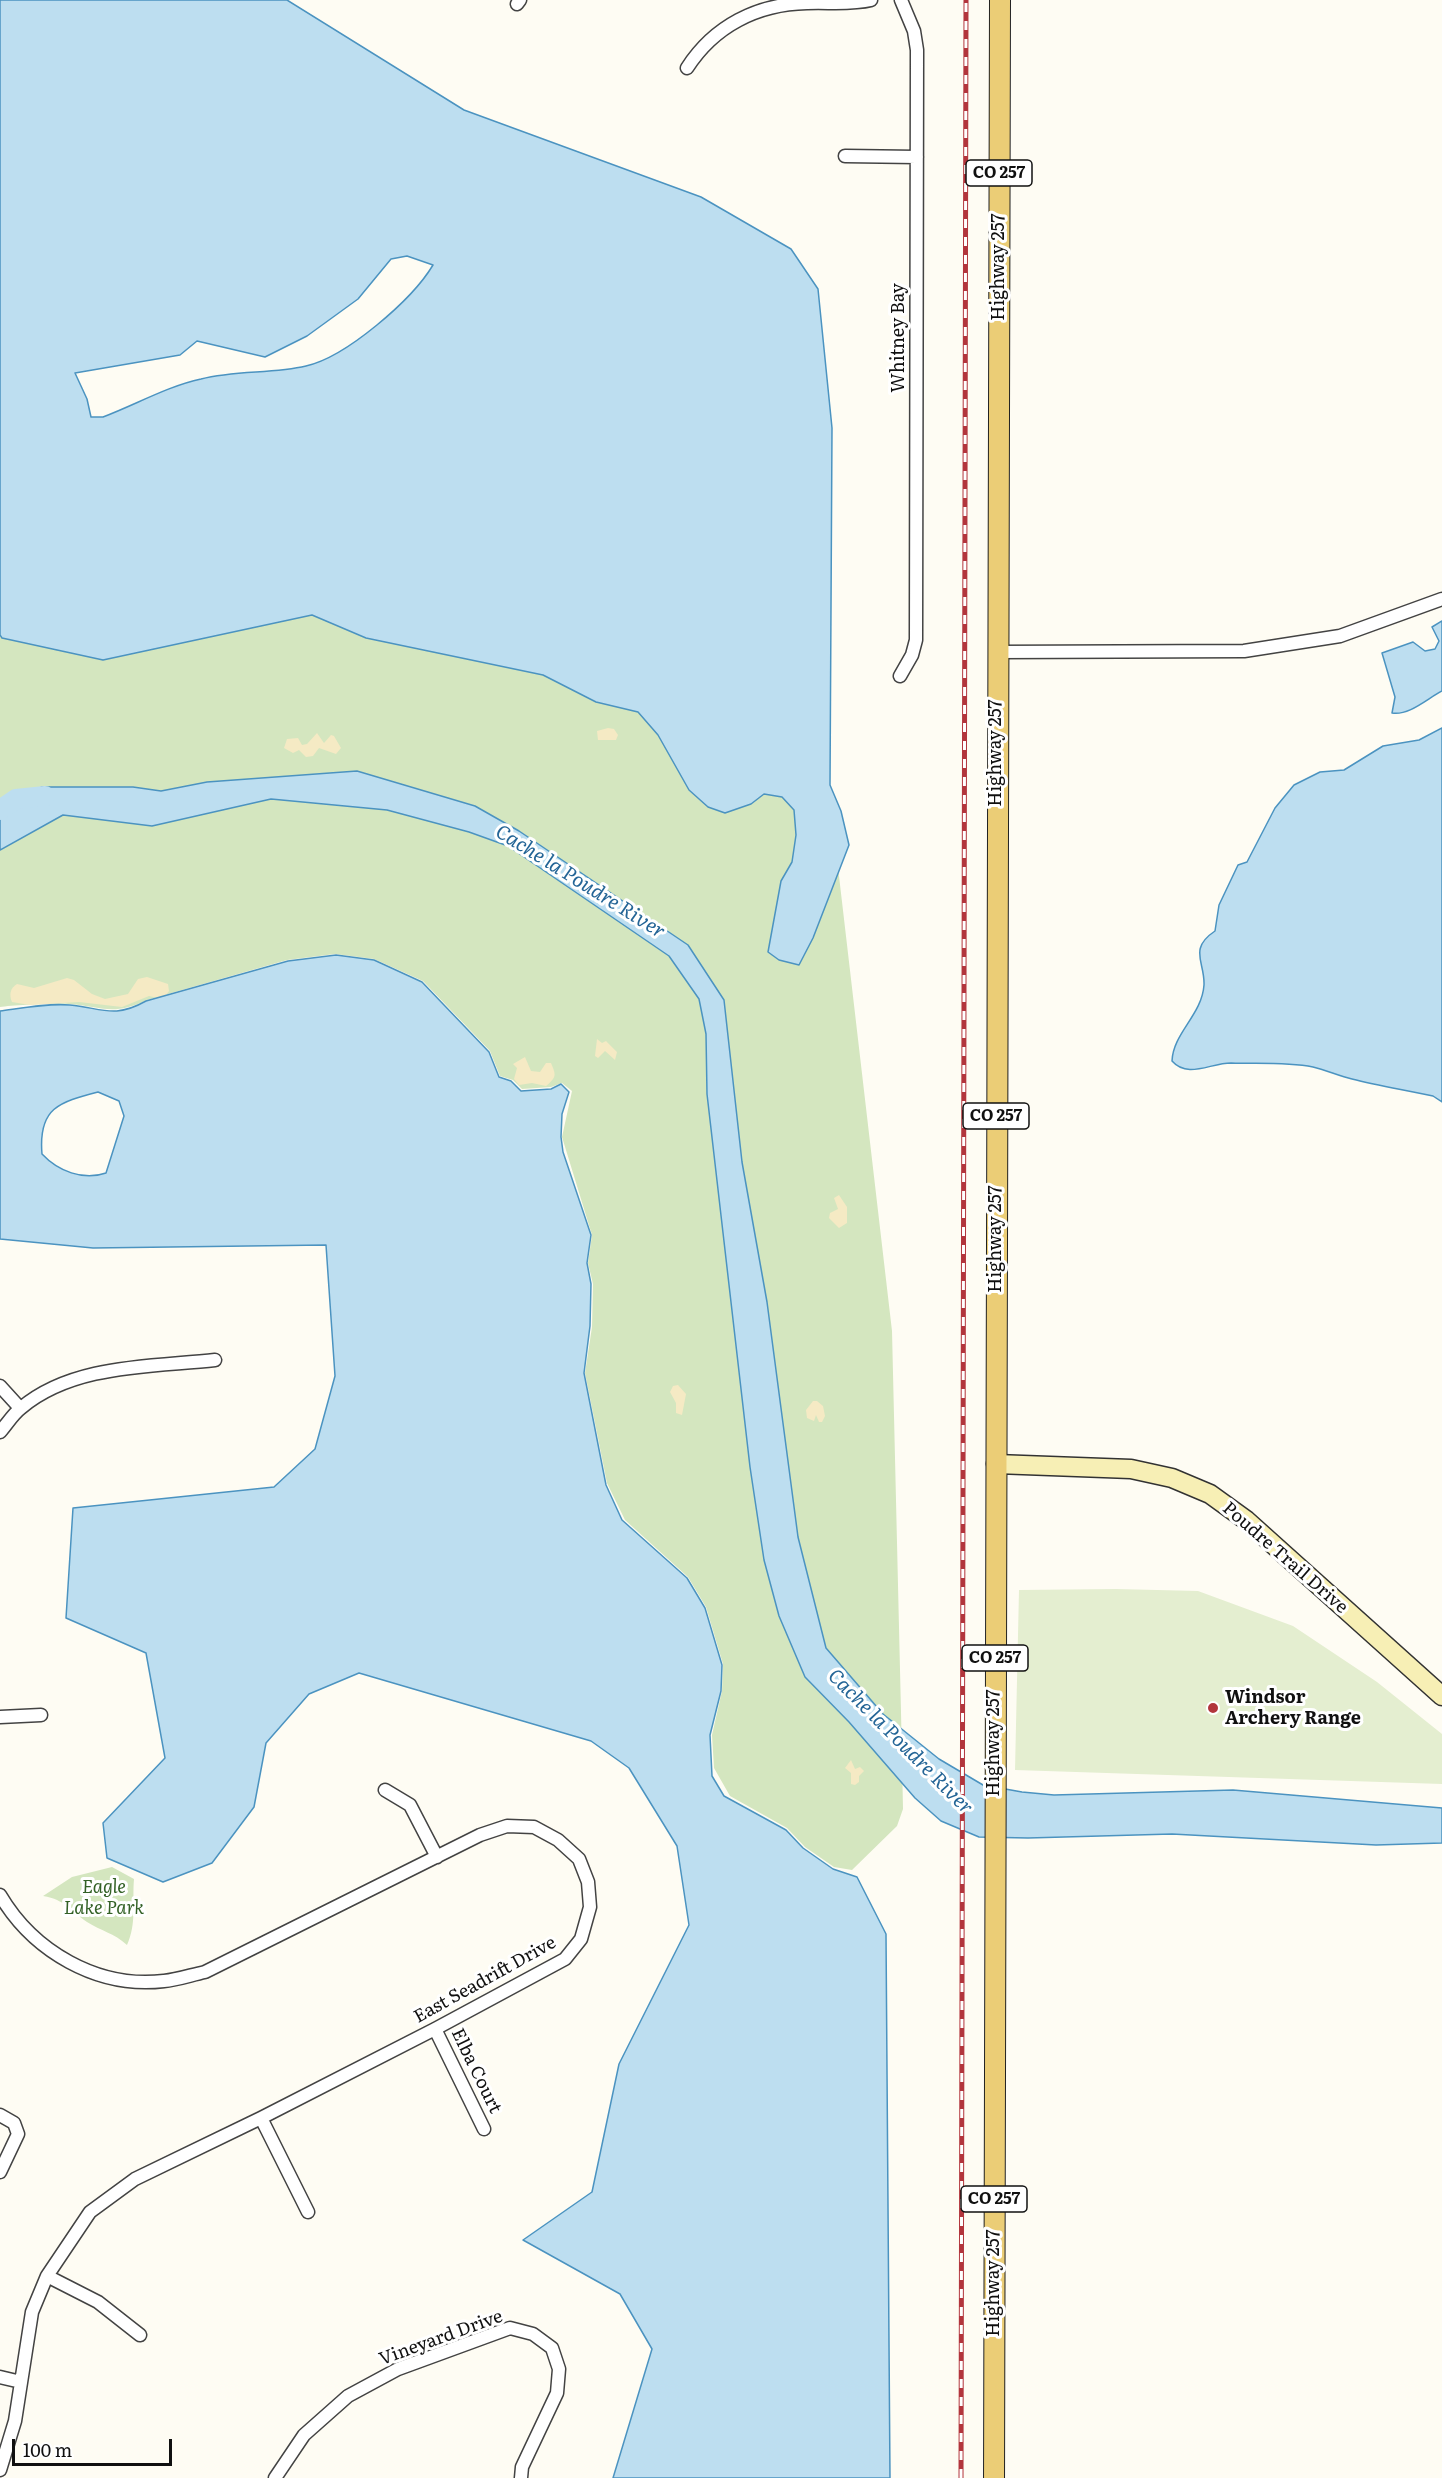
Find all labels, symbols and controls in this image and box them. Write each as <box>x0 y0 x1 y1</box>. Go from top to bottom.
road number: CO 257 <box>966 160 1032 186</box>
street label: Highway 257 <box>988 213 1010 321</box>
street label: Whitney Bay <box>888 283 910 393</box>
street label: Highway 257 <box>985 699 1007 807</box>
water label: Cache la Poudre River <box>491 820 669 944</box>
road number: CO 257 <box>963 1103 1029 1129</box>
street label: Highway 257 <box>985 1185 1007 1293</box>
street label: Poudre Trail Drive <box>1218 1498 1352 1618</box>
road number: CO 257 <box>962 1645 1028 1671</box>
water label: Cache la Poudre River <box>822 1664 978 1820</box>
place label: Windsor Archery Range <box>1225 1687 1361 1730</box>
street label: Highway 257 <box>983 1689 1005 1797</box>
marker: Windsor Archery Range <box>1206 1701 1220 1715</box>
park label: Eagle Lake Park <box>64 1877 144 1920</box>
street label: East Seadrift Drive <box>410 1932 560 2028</box>
street label: Elba Court <box>446 2025 506 2117</box>
road number: CO 257 <box>961 2186 1027 2212</box>
street label: Highway 257 <box>983 2229 1005 2337</box>
street label: Vineyard Drive <box>376 2306 506 2370</box>
scale bar <box>15 2427 176 2465</box>
text: 100 m <box>23 2436 72 2463</box>

